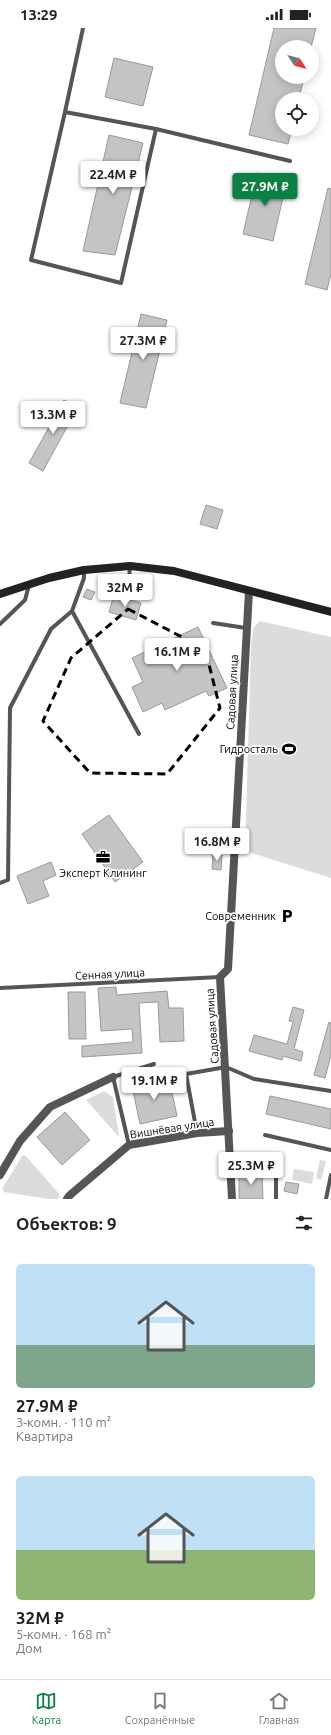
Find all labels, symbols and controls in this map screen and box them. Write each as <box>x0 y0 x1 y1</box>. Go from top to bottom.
text: 13:29 <box>20 6 58 23</box>
north arrow <box>275 40 319 84</box>
map controls <box>275 40 319 136</box>
button: locate <box>275 92 319 136</box>
pin: 22.4M ₽ <box>76 161 150 195</box>
text: 22.4M ₽ <box>89 167 137 181</box>
pin: 27.9M ₽ <box>228 173 302 207</box>
text: 27.9M ₽ <box>241 179 289 193</box>
pin: 27.3M ₽ <box>106 327 180 361</box>
text: 27.3M ₽ <box>119 333 167 347</box>
pin: 13.3M ₽ <box>16 401 90 435</box>
text: 13.3M ₽ <box>29 407 77 421</box>
pin: 32M ₽ <box>97 574 153 608</box>
text: 32M ₽ <box>107 580 143 594</box>
pin: 16.1M ₽ <box>140 638 214 672</box>
text: 16.1M ₽ <box>153 644 201 658</box>
street label: Садовая улица <box>224 654 240 730</box>
sports icon: Гидросталь <box>281 741 297 757</box>
place label: Гидросталь <box>220 743 278 755</box>
pin: 16.8M ₽ <box>180 828 254 862</box>
text: 16.8M ₽ <box>193 834 241 848</box>
office icon: Эксперт Клининг <box>95 849 111 865</box>
place label: Эксперт Клининг <box>59 867 147 879</box>
parking icon: Современник <box>279 908 295 924</box>
place label: Современник <box>205 910 276 922</box>
street label: Сенная улица <box>75 966 145 982</box>
street label: Садовая улица <box>203 988 221 1064</box>
pin: 19.1M ₽ <box>117 1067 191 1101</box>
text: 19.1M ₽ <box>130 1073 178 1087</box>
street label: Вишнёвая улица <box>129 1115 215 1141</box>
pin: 25.3M ₽ <box>214 1152 288 1186</box>
text: 25.3M ₽ <box>227 1158 275 1172</box>
icon: filters <box>293 1212 315 1234</box>
text: Объектов: 9 <box>16 1214 116 1233</box>
icon: home <box>130 1290 202 1362</box>
text: 27.9M ₽ <box>16 1396 78 1415</box>
text: 3-комн. · 110 m² <box>16 1415 111 1429</box>
text: Квартира <box>16 1429 73 1443</box>
icon: home <box>130 1502 202 1574</box>
text: 32M ₽ <box>16 1608 64 1627</box>
text: 5-комн. · 168 m² <box>16 1627 111 1641</box>
text: Дом <box>16 1641 42 1655</box>
tab: Карта <box>32 1690 61 1726</box>
tab: Сохранённые <box>125 1690 195 1726</box>
tab: Главная <box>259 1690 299 1726</box>

